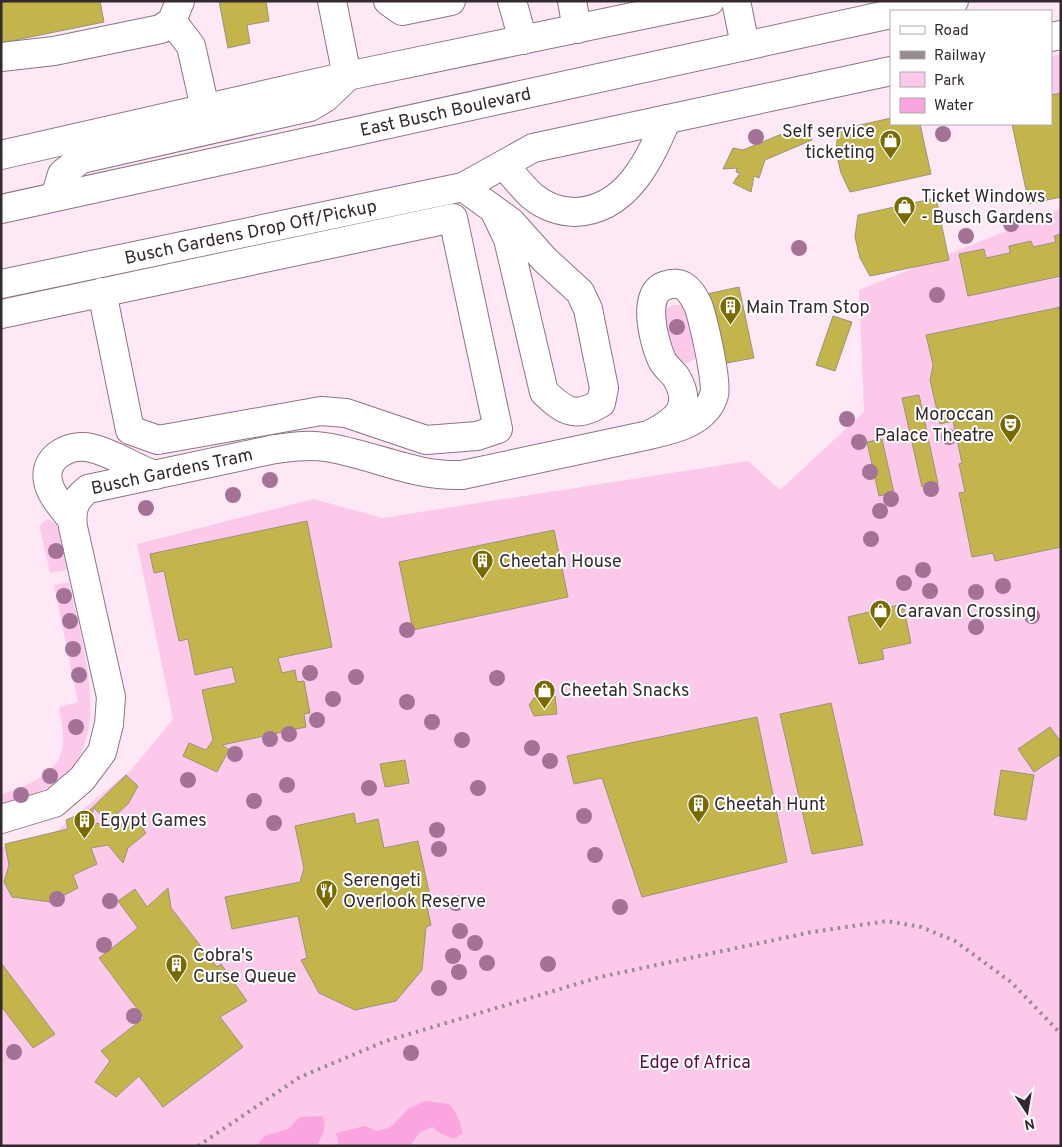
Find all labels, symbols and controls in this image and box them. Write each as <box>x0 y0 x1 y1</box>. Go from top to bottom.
legend <box>890 10 1052 125</box>
text: Road <box>934 22 969 41</box>
text: Railway <box>934 47 986 66</box>
text: Park <box>934 72 965 91</box>
street label: East Busch Boulevard <box>358 83 533 143</box>
text: Water <box>934 97 974 116</box>
place label: Self service ticketing <box>782 121 875 165</box>
shop icon: Self service ticketing <box>879 129 903 160</box>
place label: Ticket Windows - Busch Gardens <box>921 186 1053 230</box>
shop icon: Ticket Windows - Busch Gardens <box>893 194 917 225</box>
street label: Busch Gardens Drop Off/Pickup <box>123 195 379 271</box>
building icon: Main Tram Stop <box>718 295 742 326</box>
place label: Main Tram Stop <box>746 297 870 320</box>
place label: Moroccan Palace Theatre <box>875 404 994 448</box>
theatre icon: Moroccan Palace Theatre <box>998 412 1022 443</box>
street label: Busch Gardens Tram <box>89 444 255 501</box>
building icon: Cheetah House <box>471 549 495 580</box>
place label: Cheetah House <box>499 551 622 574</box>
shop icon: Caravan Crossing <box>868 599 892 630</box>
place label: Caravan Crossing <box>896 601 1036 624</box>
shop icon: Cheetah Snacks <box>532 678 556 709</box>
place label: Cheetah Snacks <box>560 680 689 703</box>
building icon: Cheetah Hunt <box>686 792 710 823</box>
place label: Cheetah Hunt <box>714 794 826 817</box>
building icon: Egypt Games <box>72 808 96 839</box>
place label: Egypt Games <box>100 810 207 833</box>
place label: Serengeti Overlook Reserve <box>343 870 486 914</box>
restaurant icon: Serengeti Overlook Reserve <box>315 878 339 909</box>
place label: Cobra's Curse Queue <box>193 945 297 989</box>
building icon: Cobra's Curse Queue <box>165 953 189 984</box>
park label: Edge of Africa <box>639 1052 751 1075</box>
north arrow <box>1002 1087 1052 1137</box>
text: N <box>1023 1114 1036 1133</box>

